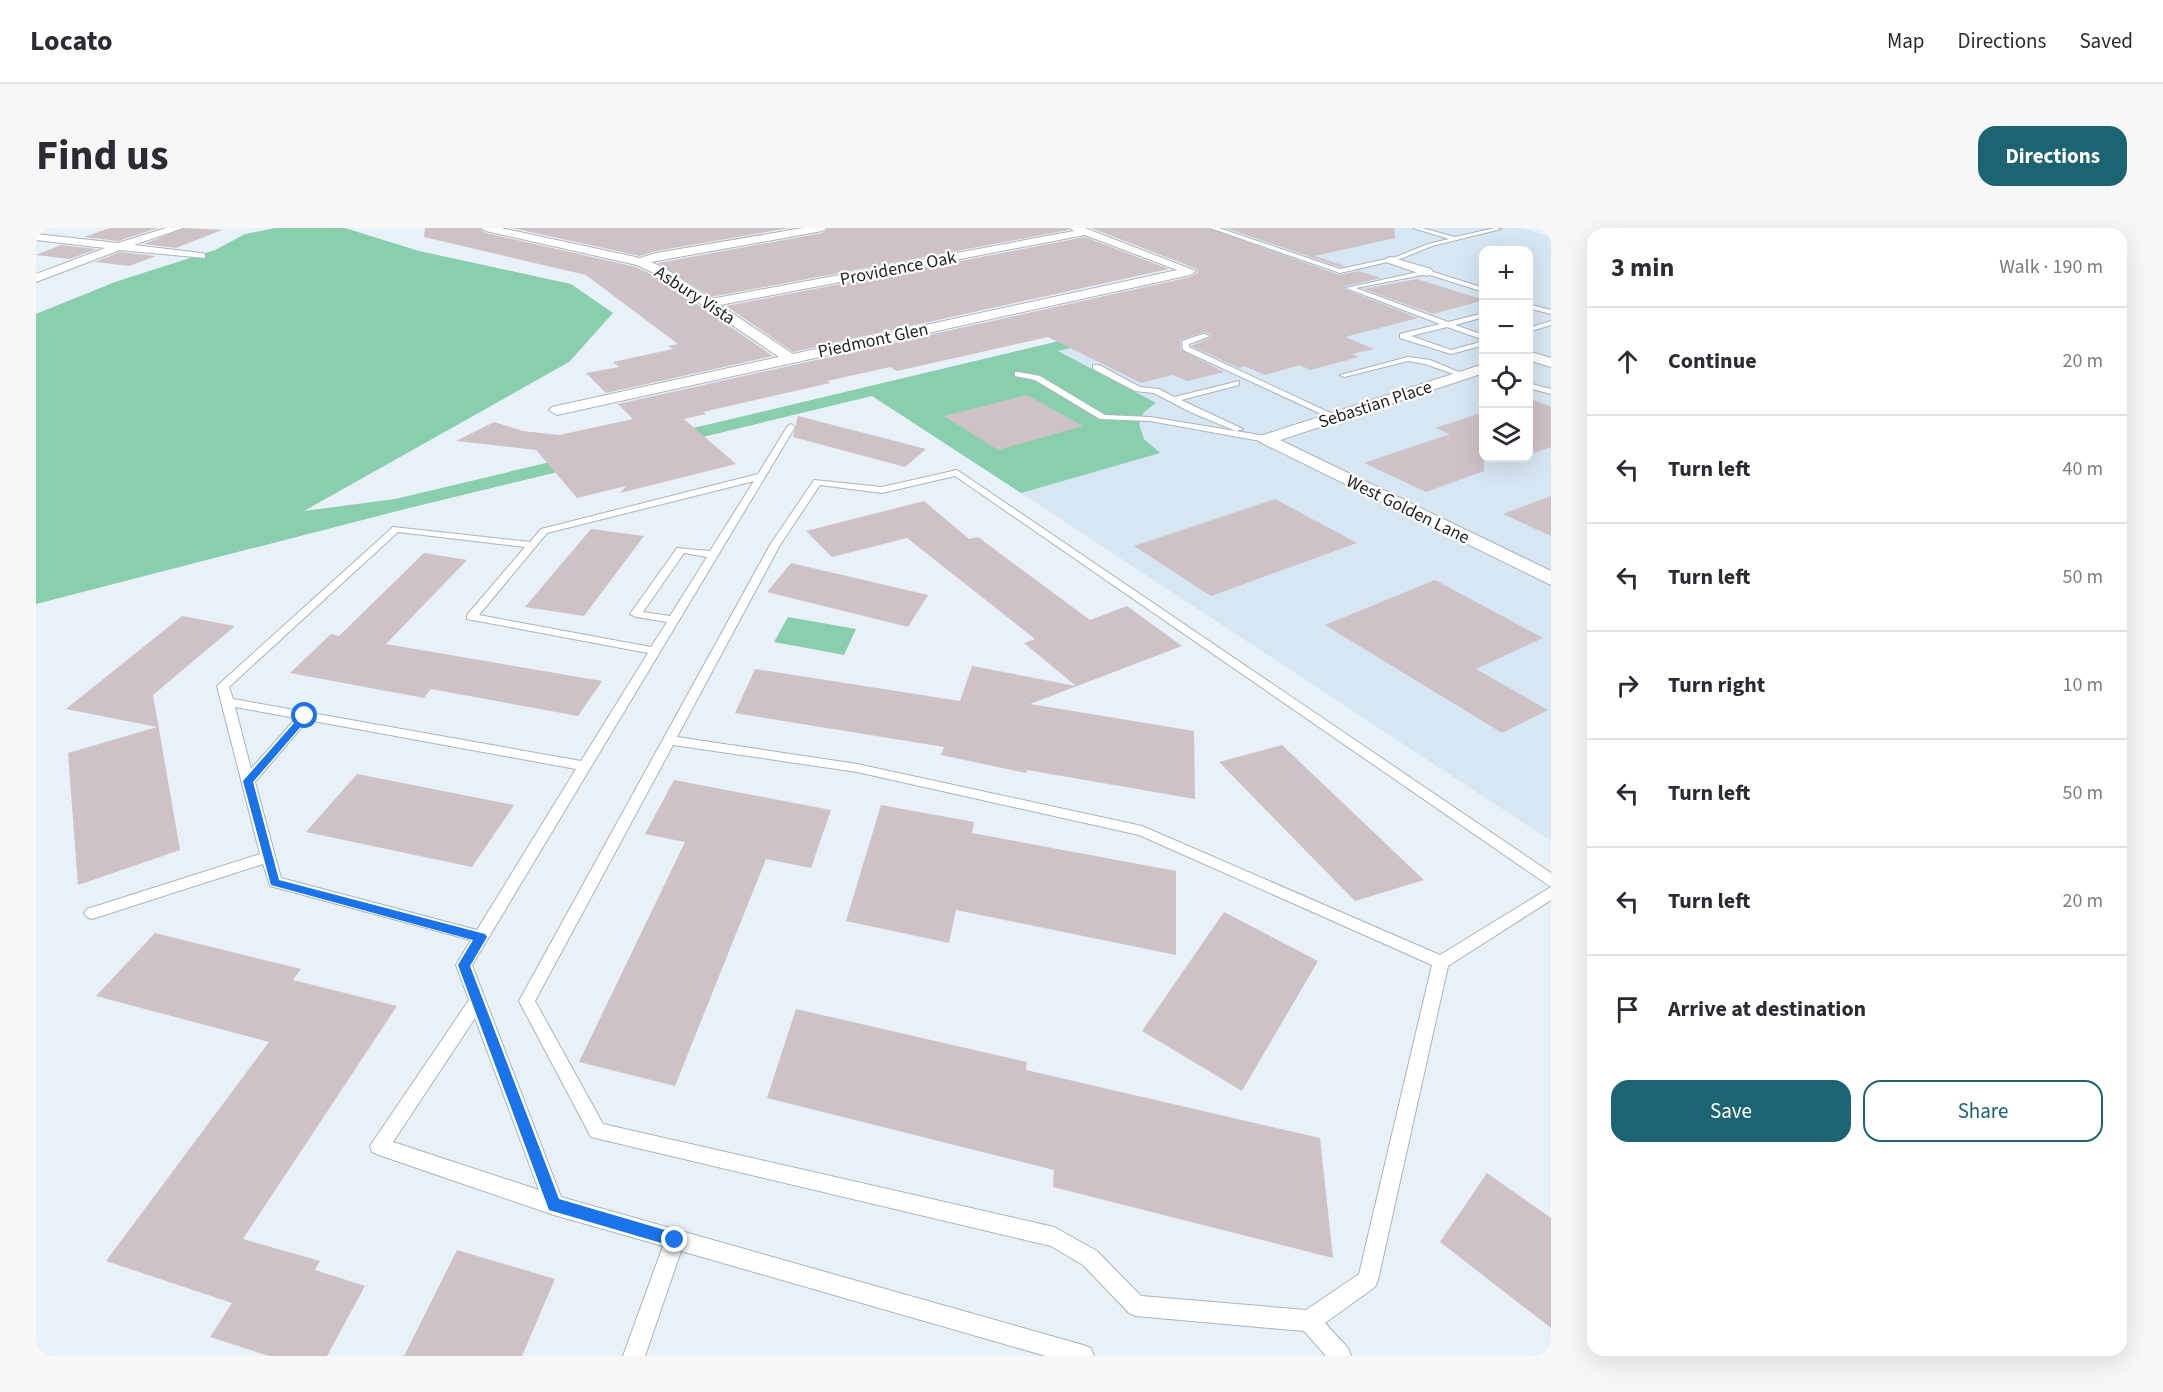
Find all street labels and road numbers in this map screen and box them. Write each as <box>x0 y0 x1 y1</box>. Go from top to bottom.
street label: Providence Oak <box>838 245 958 292</box>
street label: Asbury Vista <box>649 260 740 331</box>
street label: Piedmont Glen <box>816 317 931 364</box>
street label: Sebastian Place <box>1315 374 1435 435</box>
street label: West Golden Lane <box>1342 469 1474 550</box>

